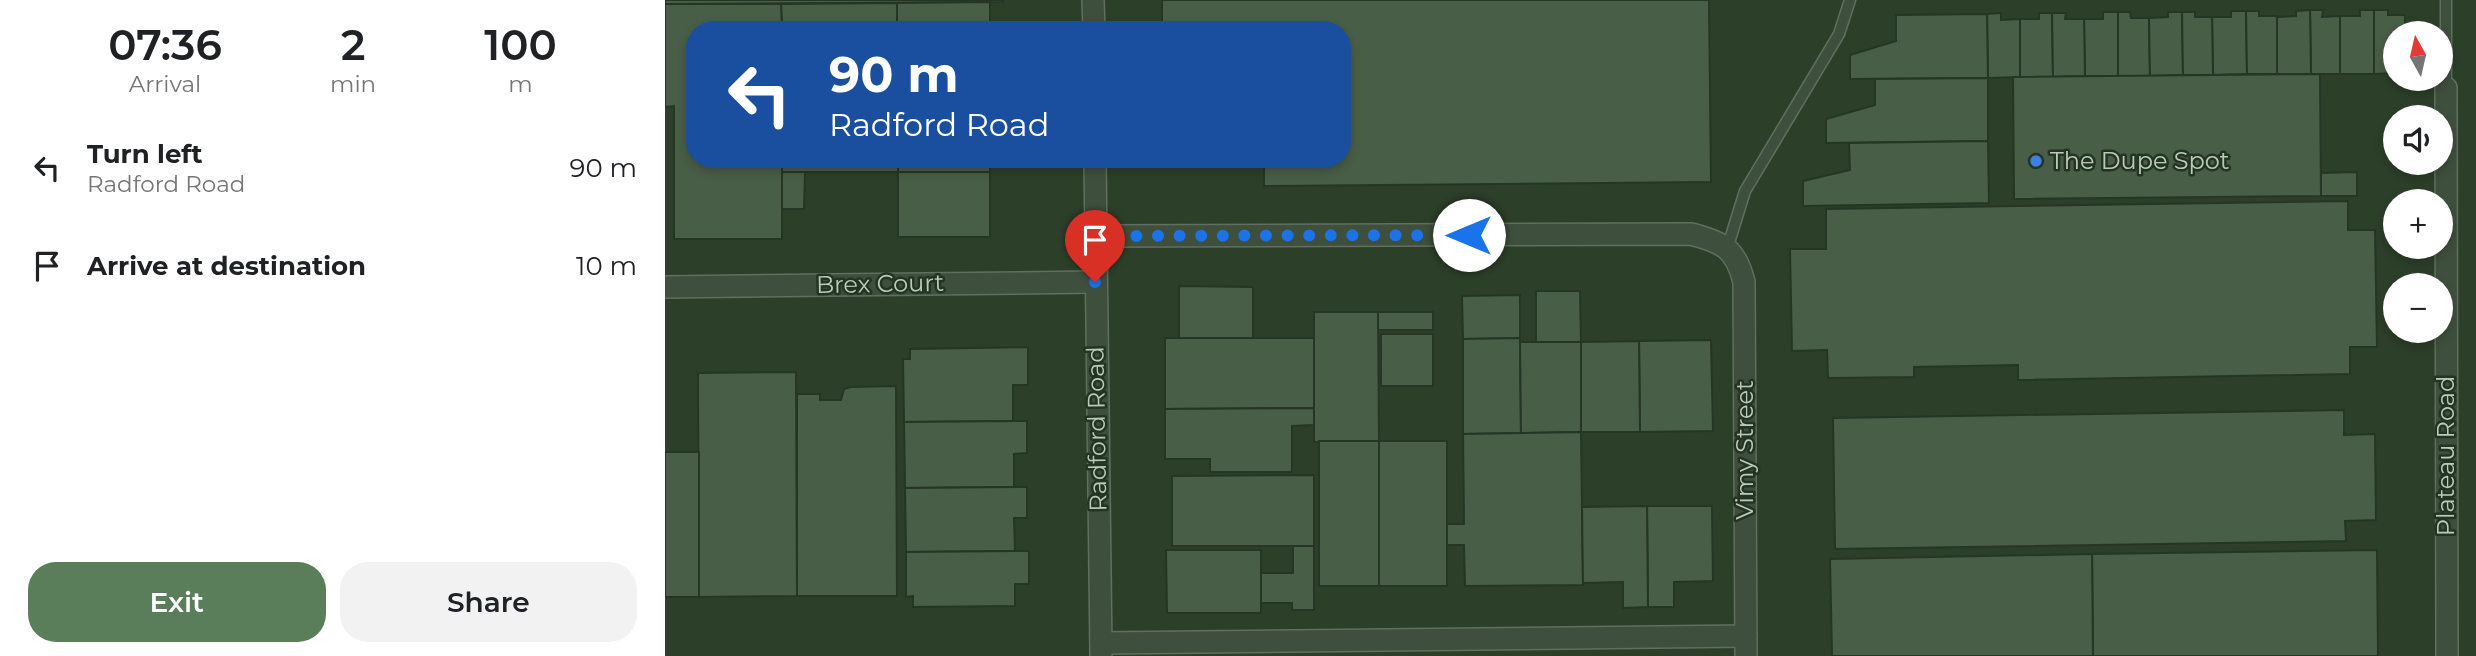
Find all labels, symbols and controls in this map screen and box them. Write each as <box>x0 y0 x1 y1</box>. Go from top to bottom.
text: 07:36 <box>108 19 222 71</box>
text: 2 <box>341 19 365 71</box>
text: 100 <box>484 19 557 71</box>
north arrow <box>2383 21 2453 91</box>
map controls <box>2383 21 2453 343</box>
text: 90 m <box>829 45 959 104</box>
icon: left <box>714 49 805 140</box>
text: Arrival <box>129 70 201 98</box>
text: min <box>330 70 376 98</box>
text: m <box>508 70 533 98</box>
text: Radford Road <box>829 105 1049 144</box>
button: sound <box>2383 105 2453 175</box>
text: Turn left <box>87 138 203 170</box>
place label: The Dupe Spot <box>2050 146 2230 175</box>
icon: left <box>28 149 66 187</box>
text: 90 m <box>570 152 637 184</box>
marker: The Dupe Spot <box>2028 153 2044 169</box>
text: Radford Road <box>87 170 245 198</box>
button: + <box>2383 189 2453 259</box>
position arrow <box>1432 198 1506 272</box>
pin <box>1065 210 1125 282</box>
icon: arrive <box>1076 221 1114 259</box>
icon: arrive <box>28 247 66 285</box>
text: Arrive at destination <box>87 250 366 282</box>
text: 10 m <box>576 250 637 282</box>
street label: Brex Court <box>816 268 945 299</box>
button: − <box>2383 273 2453 343</box>
street label: Radford Road <box>1081 346 1112 512</box>
street label: Plateau Road <box>2431 376 2460 536</box>
street label: Vimy Street <box>1730 380 1759 520</box>
button: Exit <box>28 562 326 642</box>
button: Share <box>340 562 637 642</box>

